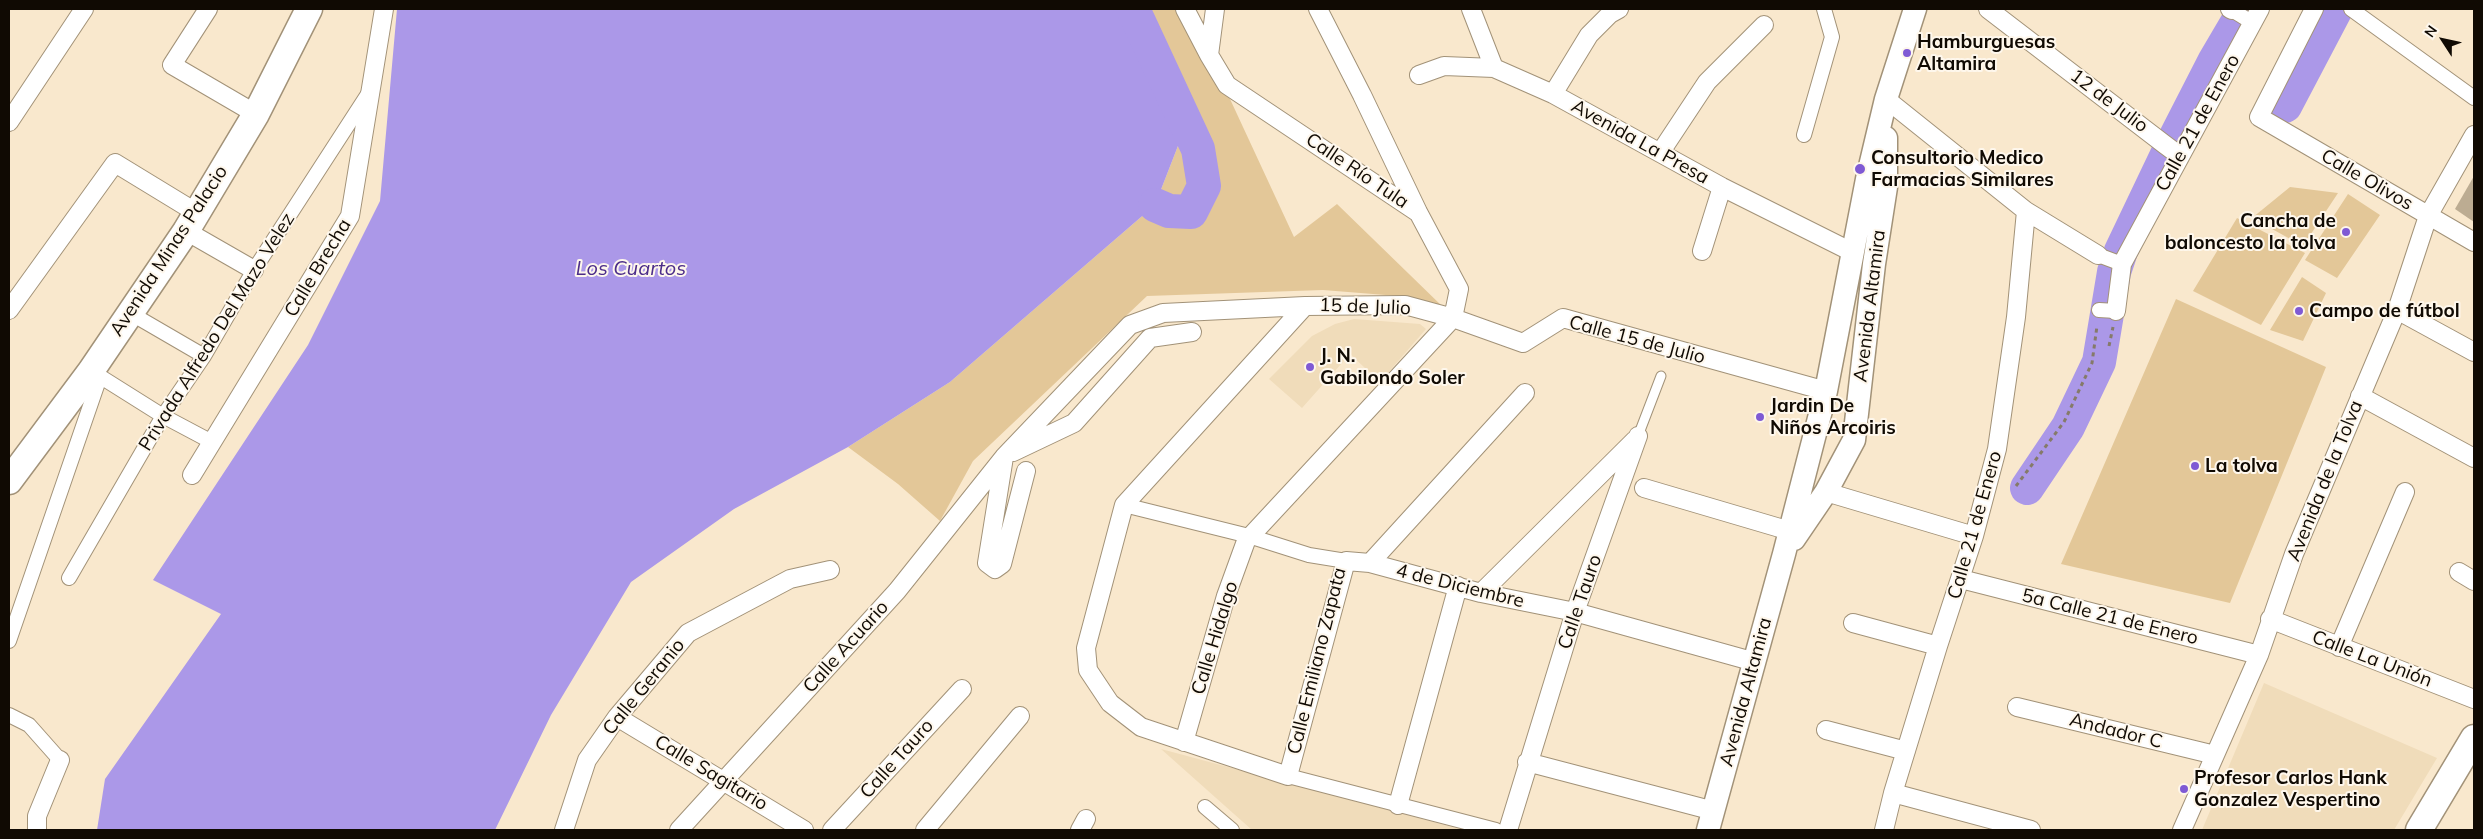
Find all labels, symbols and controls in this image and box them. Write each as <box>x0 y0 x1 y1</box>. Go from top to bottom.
north arrow <box>2418 15 2468 65</box>
text: N <box>2420 22 2441 41</box>
place label: Hamburguesas Altamira <box>1917 31 2055 75</box>
marker: Hamburguesas Altamira <box>1901 47 1913 59</box>
street label: Calle 21 de Enero <box>2151 51 2245 195</box>
street label: 12 de Julio <box>2066 64 2152 138</box>
street label: Avenida La Presa <box>1567 95 1713 189</box>
street label: Calle Río Tula <box>1301 128 1413 214</box>
street label: Calle Olivos <box>2317 145 2417 215</box>
place label: Consultorio Medico Farmacias Similares <box>1871 147 2054 191</box>
street label: Avenida Minas Palacio <box>105 161 233 341</box>
marker: Consultorio Medico Farmacias Similares <box>1853 162 1867 176</box>
street label: Privada Alfredo Del Mazo Velez <box>134 209 300 455</box>
place label: Cancha de baloncesto la tolva <box>2165 210 2336 254</box>
street label: Calle Brecha <box>280 215 356 321</box>
marker: Cancha de baloncesto la tolva <box>2340 226 2352 238</box>
street label: Avenida Altamira <box>1849 229 1891 383</box>
water label: Los Cuartos <box>576 257 686 281</box>
street label: 15 de Julio <box>1319 294 1411 320</box>
place label: Campo de fútbol <box>2309 300 2460 322</box>
marker: Campo de fútbol <box>2293 305 2305 317</box>
street label: Calle 15 de Julio <box>1566 311 1708 369</box>
place label: J. N. Gabilondo Soler <box>1320 345 1465 389</box>
marker: J. N. Gabilondo Soler <box>1304 361 1316 373</box>
place label: Jardin De Niños Arcoiris <box>1770 395 1896 439</box>
street label: Avenida de la Tolva <box>2282 397 2368 565</box>
marker: Jardin De Niños Arcoiris <box>1754 411 1766 423</box>
street label: Calle 21 de Enero <box>1943 448 2007 602</box>
place label: La tolva <box>2205 455 2278 477</box>
marker: La tolva <box>2189 460 2201 472</box>
street label: Calle Tauro <box>1553 552 1607 652</box>
street label: 4 de Diciembre <box>1394 559 1526 613</box>
street label: Calle Emiliano Zapata <box>1283 565 1351 757</box>
street label: Calle Hidalgo <box>1187 579 1243 697</box>
street label: 5a Calle 21 de Enero <box>2019 584 2201 650</box>
street label: Calle Acuario <box>799 596 893 698</box>
street label: Avenida Altamira <box>1715 615 1777 769</box>
street label: Calle La Unión <box>2309 626 2435 692</box>
street label: Calle Geranio <box>598 634 690 740</box>
street label: Andador C <box>2067 708 2165 754</box>
street label: Calle Tauro <box>856 715 938 803</box>
street label: Calle Sagitario <box>650 730 772 816</box>
place label: Profesor Carlos Hank Gonzalez Vespertino <box>2194 767 2387 811</box>
marker: Profesor Carlos Hank Gonzalez Vespertino <box>2178 783 2190 795</box>

